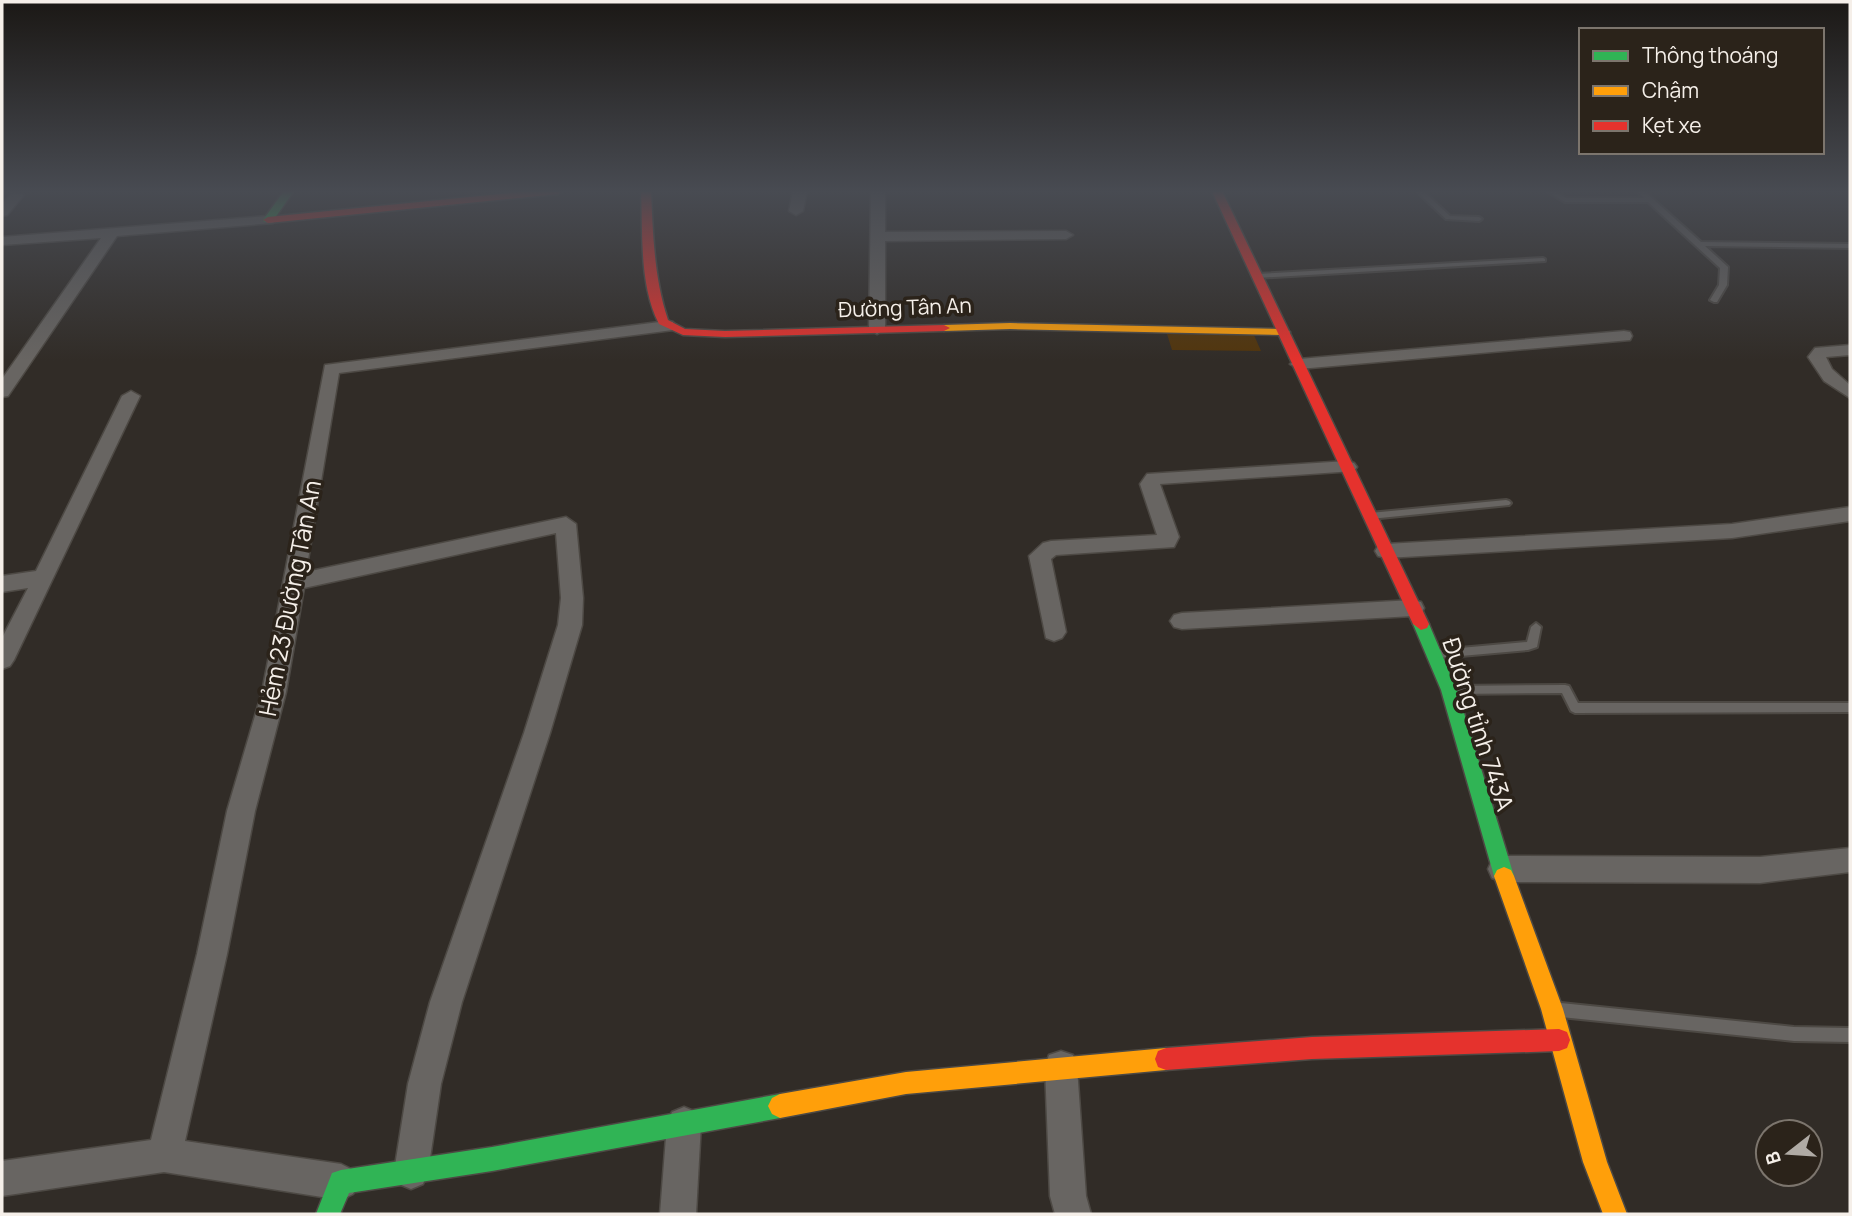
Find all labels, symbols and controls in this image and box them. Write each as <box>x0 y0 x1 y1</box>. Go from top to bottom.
legend <box>1579 28 1824 154</box>
text: Thông thoáng <box>1642 41 1778 69</box>
text: Chậm <box>1642 76 1699 104</box>
text: Kẹt xe <box>1642 111 1701 139</box>
street label: Đường Tân An <box>838 291 972 323</box>
street label: Hẻm 23 Đường Tân An <box>250 477 328 719</box>
street label: Đường tỉnh 743A <box>1435 633 1523 815</box>
north arrow <box>1754 1118 1824 1188</box>
text: B <box>1759 1148 1787 1168</box>

